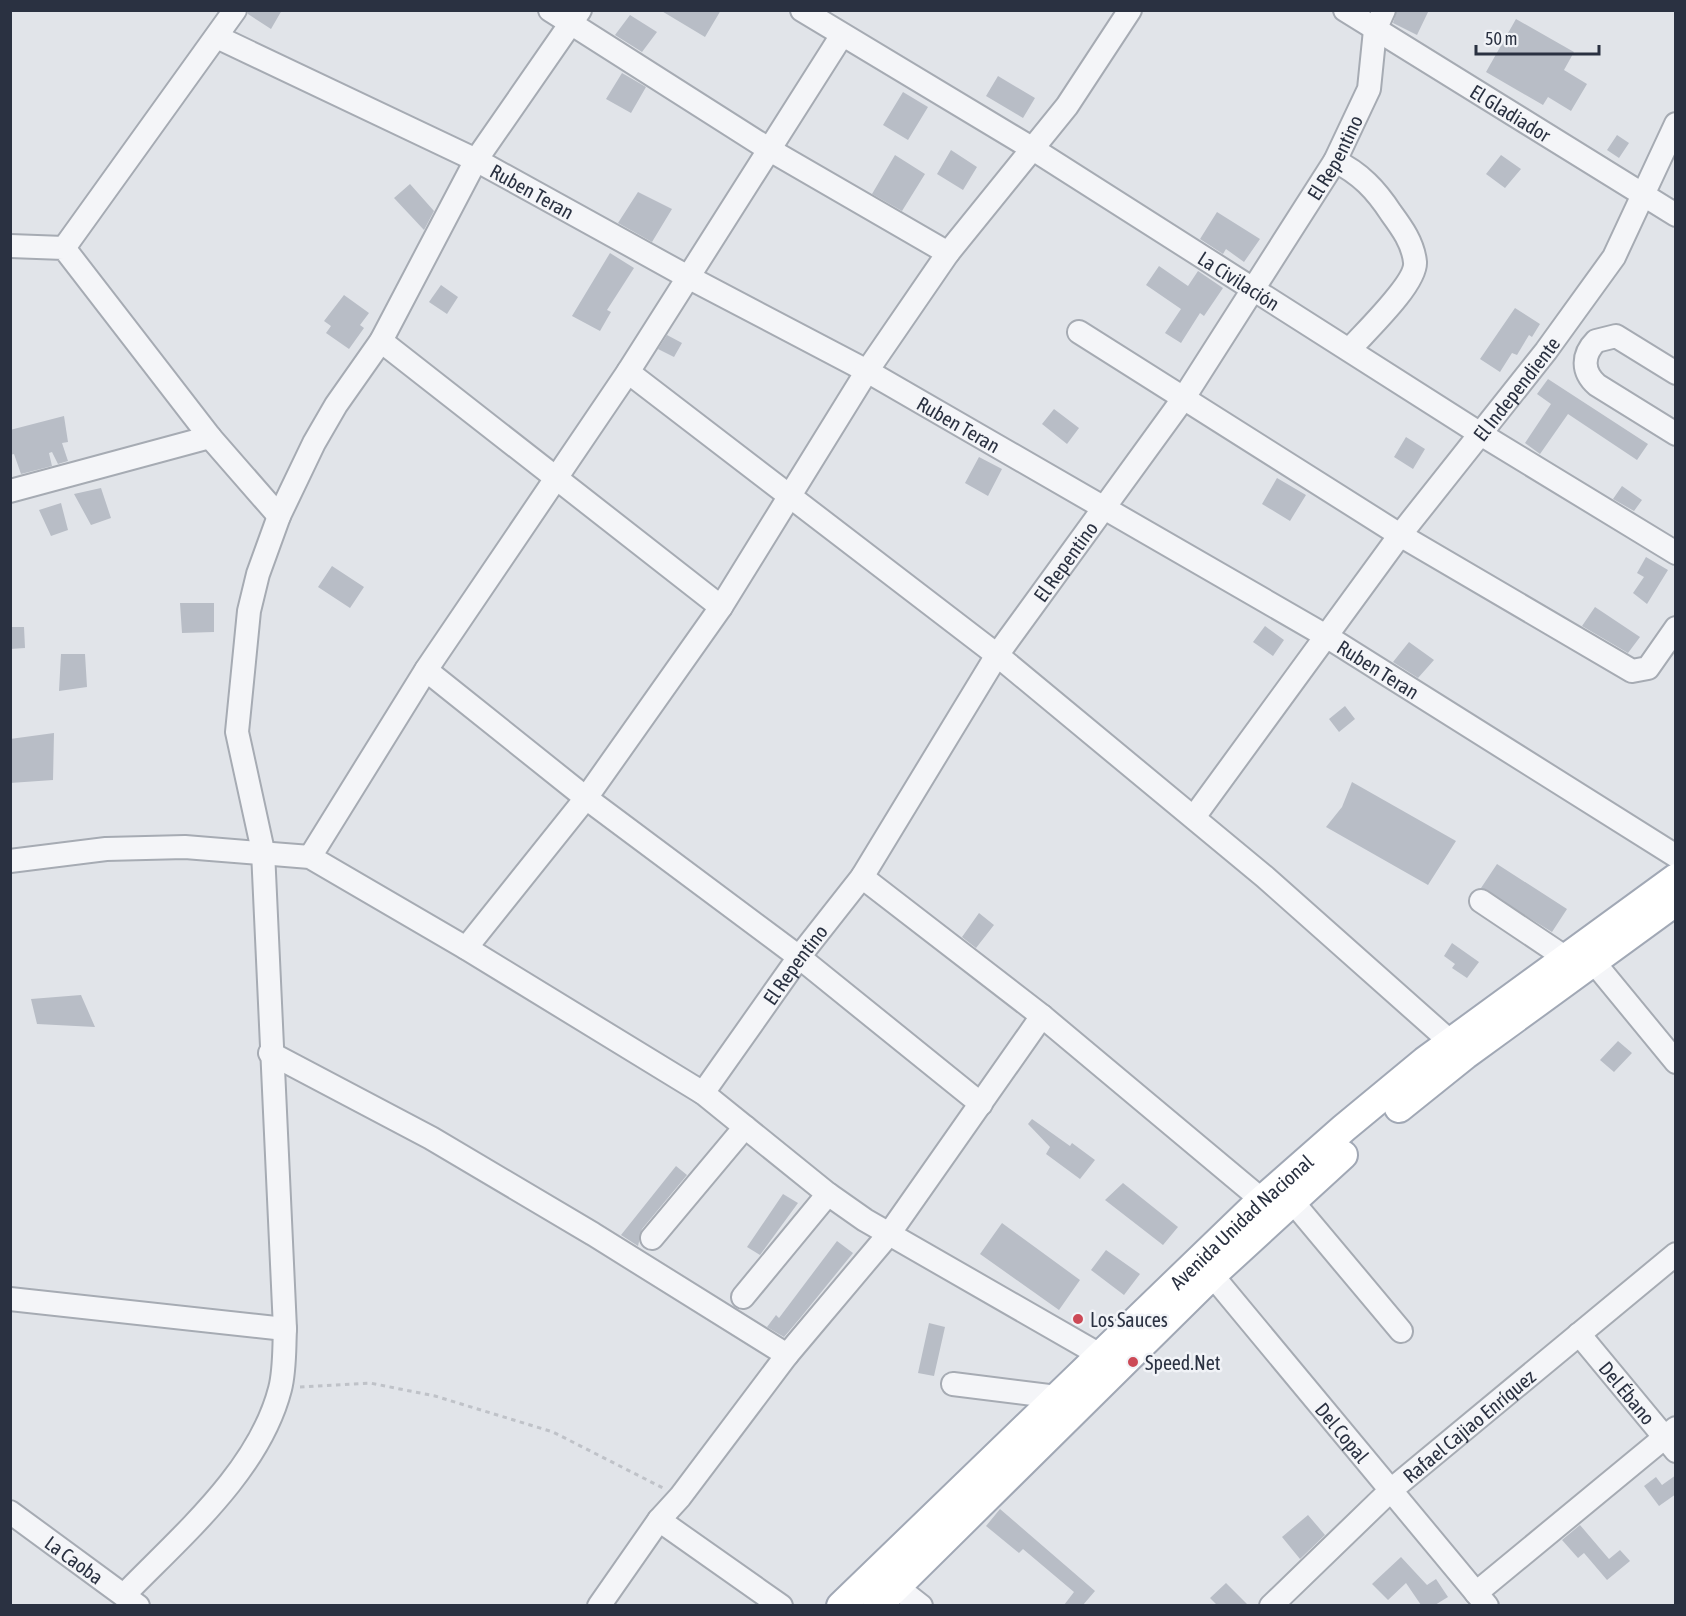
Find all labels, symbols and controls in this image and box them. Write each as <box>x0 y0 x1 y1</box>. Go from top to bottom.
scale bar <box>1476 18 1599 56</box>
text: 50 m <box>1485 28 1517 49</box>
street label: El Gladiador <box>1466 79 1556 147</box>
street label: El Repentino <box>1302 111 1367 204</box>
street label: Ruben Teran <box>486 159 578 223</box>
street label: La Civilación <box>1194 246 1284 315</box>
street label: El Independiente <box>1468 332 1564 445</box>
street label: Ruben Teran <box>913 391 1004 457</box>
street label: El Repentino <box>1028 517 1102 606</box>
street label: Ruben Teran <box>1333 635 1423 703</box>
street label: El Repentino <box>758 920 832 1009</box>
street label: Avenida Unidad Nacional <box>1165 1149 1318 1294</box>
place label: Los Sauces <box>1090 1308 1168 1331</box>
marker: Los Sauces <box>1071 1312 1085 1326</box>
place label: Speed.Net <box>1145 1351 1221 1374</box>
marker: Speed.Net <box>1126 1355 1140 1369</box>
street label: Del Ébano <box>1595 1356 1660 1429</box>
street label: Rafael Cajiao Enríquez <box>1398 1364 1540 1487</box>
street label: Del Copal <box>1311 1398 1375 1467</box>
street label: La Caoba <box>41 1530 108 1588</box>

